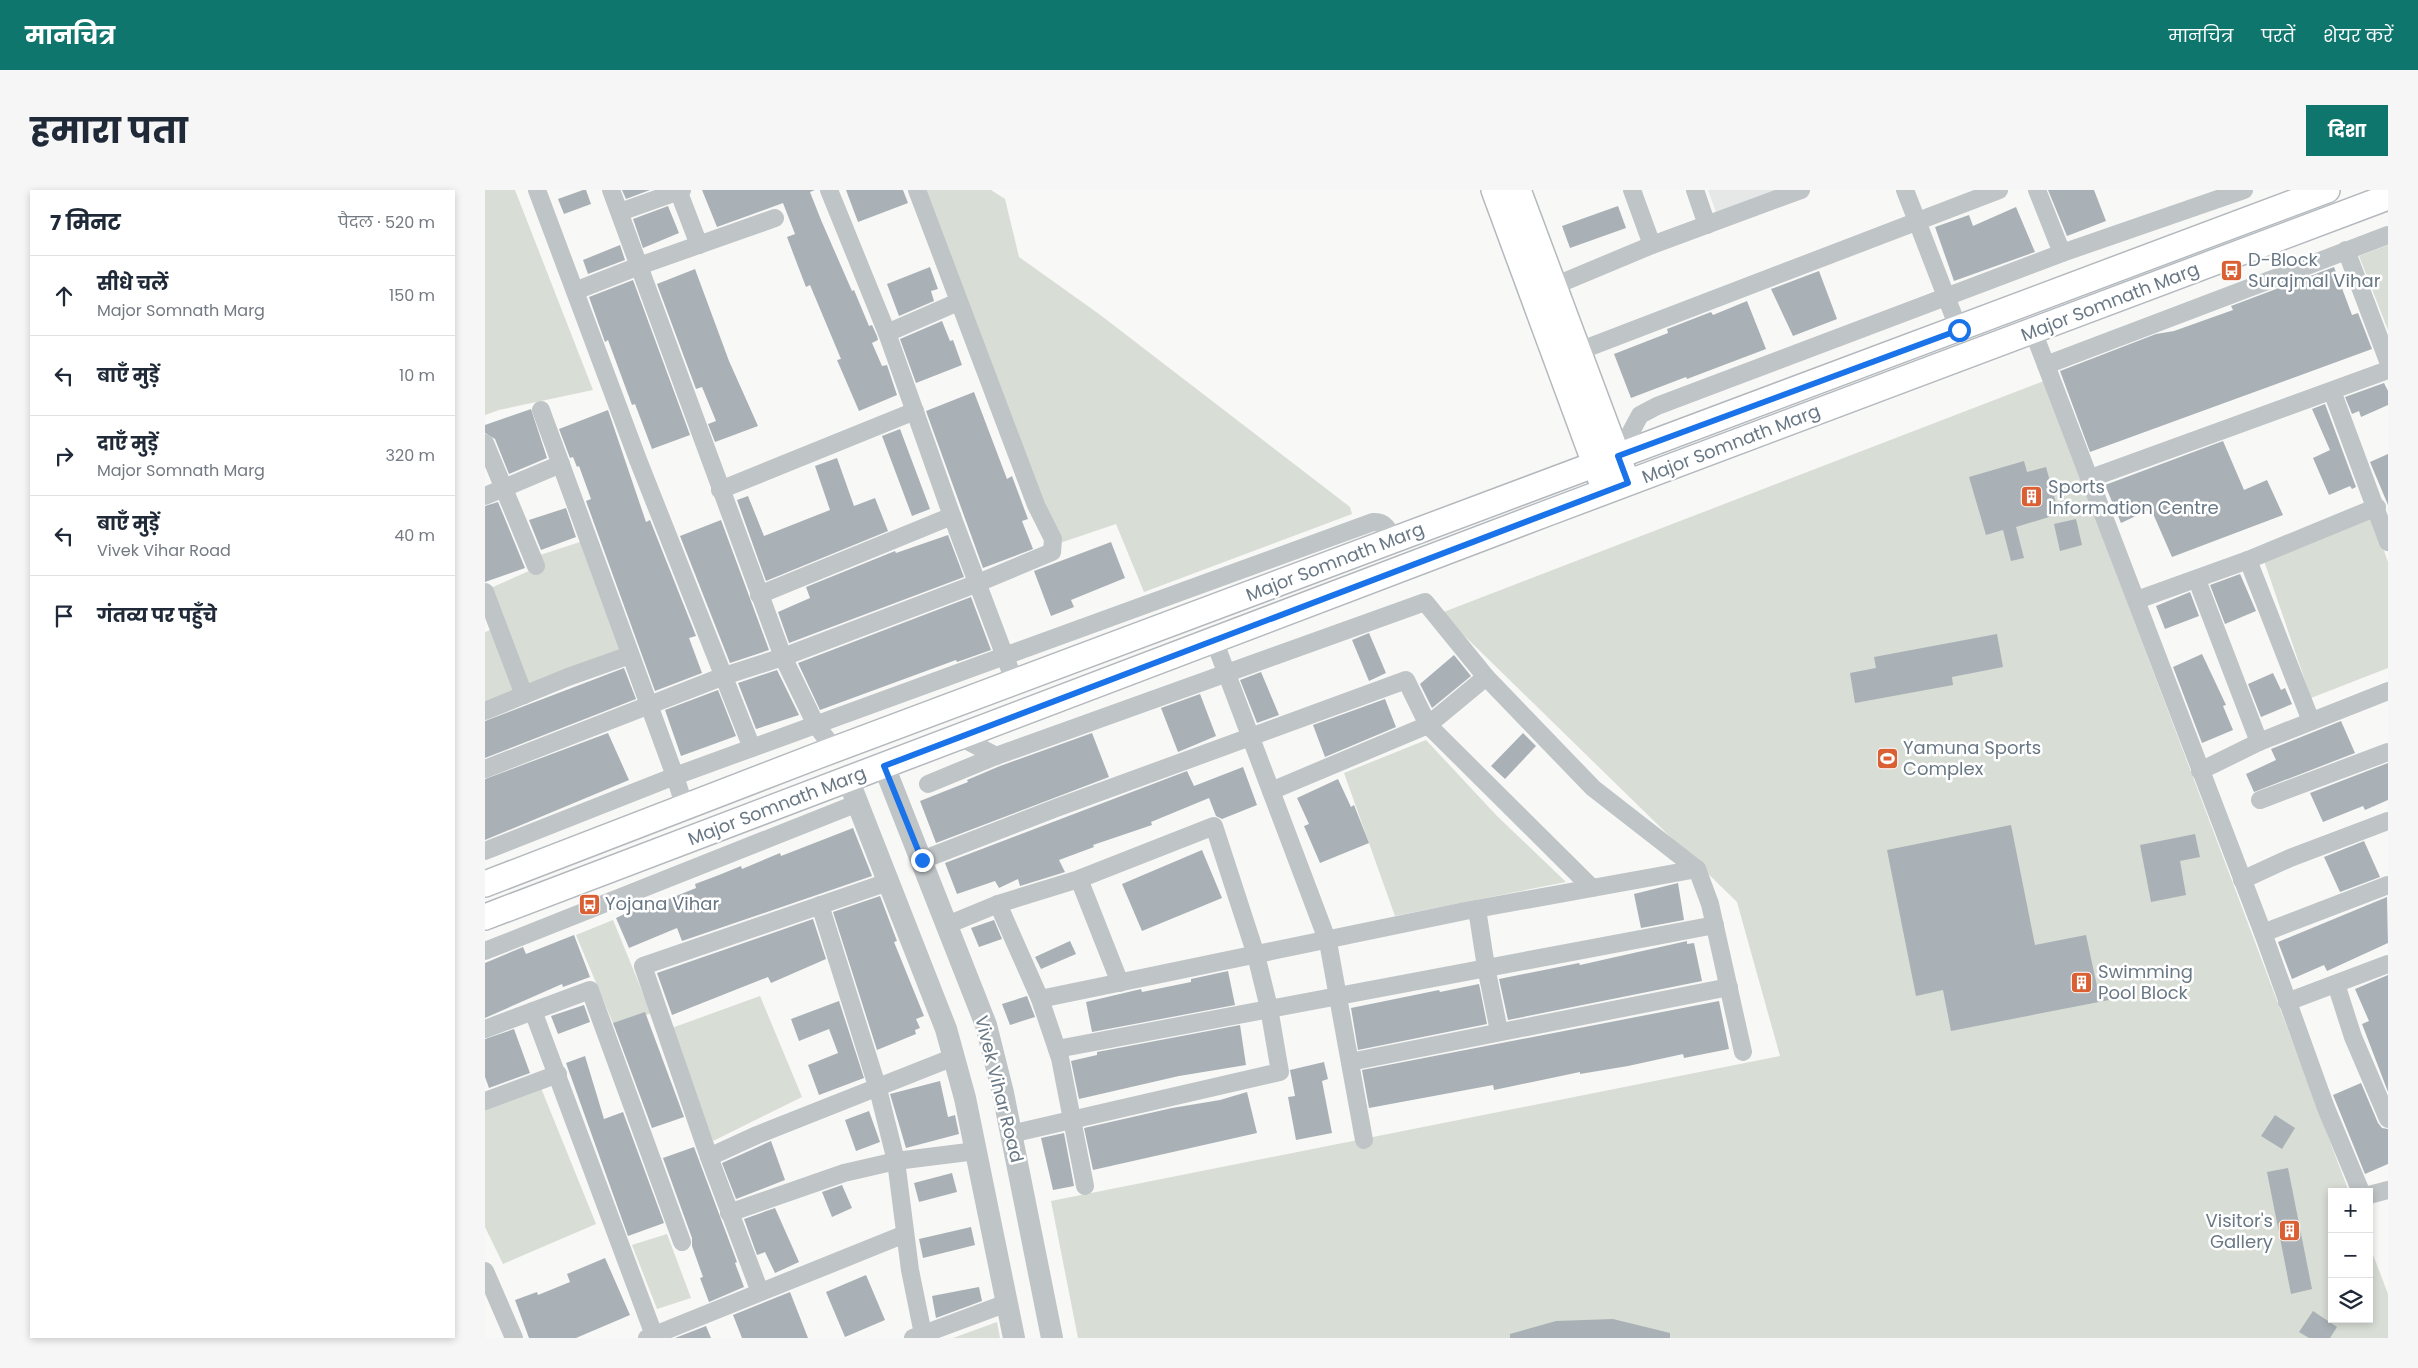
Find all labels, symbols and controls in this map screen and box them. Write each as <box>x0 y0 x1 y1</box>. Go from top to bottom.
text: मानचित्र <box>25 19 115 52</box>
text: मानचित्र <box>2168 23 2233 48</box>
text: परतें <box>2261 23 2295 48</box>
text: शेयर करें <box>2323 23 2393 48</box>
button: दिशा <box>2306 105 2388 156</box>
text: हमारा पता <box>30 106 188 155</box>
text: 7 मिनट <box>50 208 121 237</box>
text: पैदल · 520 m <box>338 211 435 234</box>
place label: D-Block Surajmal Vihar <box>2248 247 2381 293</box>
street label: Major Somnath Marg <box>2017 256 2202 347</box>
bus stop icon: D-Block Surajmal Vihar <box>2220 258 2244 282</box>
text: सीधे चलें <box>97 270 168 297</box>
icon: ahead <box>50 282 78 310</box>
text: 150 m <box>389 284 435 307</box>
text: Major Somnath Marg <box>97 299 265 322</box>
route start <box>1948 319 1971 342</box>
icon: left <box>50 362 78 390</box>
text: बाएँ मुड़ें <box>97 362 159 389</box>
text: 10 m <box>399 364 435 387</box>
street label: Major Somnath Marg <box>1638 398 1823 489</box>
text: दाएँ मुड़ें <box>97 430 158 457</box>
icon: right <box>50 442 78 470</box>
text: 320 m <box>386 444 435 467</box>
text: Major Somnath Marg <box>97 459 265 482</box>
place label: Sports Information Centre <box>2048 474 2219 520</box>
building icon: Sports Information Centre <box>2020 485 2044 509</box>
text: बाएँ मुड़ें <box>97 510 159 537</box>
street label: Major Somnath Marg <box>1242 516 1427 607</box>
icon: left <box>50 522 78 550</box>
text: 40 m <box>394 524 435 547</box>
text: Vivek Vihar Road <box>97 539 231 562</box>
icon: arrive <box>50 602 78 630</box>
text: गंतव्य पर पहुँचे <box>97 602 217 629</box>
place label: Yamuna Sports Complex <box>1903 735 2041 781</box>
sports icon: Yamuna Sports Complex <box>1875 746 1899 770</box>
street label: Major Somnath Marg <box>684 760 869 851</box>
route end <box>911 849 934 872</box>
place label: Yojana Vihar <box>605 891 719 916</box>
bus stop icon: Yojana Vihar <box>577 892 601 916</box>
place label: Swimming Pool Block <box>2098 959 2193 1005</box>
building icon: Swimming Pool Block <box>2070 970 2094 994</box>
street label: Vivek Vihar Road <box>969 1013 1030 1165</box>
map controls <box>2328 1188 2373 1323</box>
button: + <box>2328 1188 2373 1233</box>
place label: Visitor's Gallery <box>2206 1208 2273 1254</box>
building icon: Visitor's Gallery <box>2277 1219 2301 1243</box>
button: − <box>2328 1233 2373 1278</box>
button: layers <box>2328 1278 2373 1323</box>

